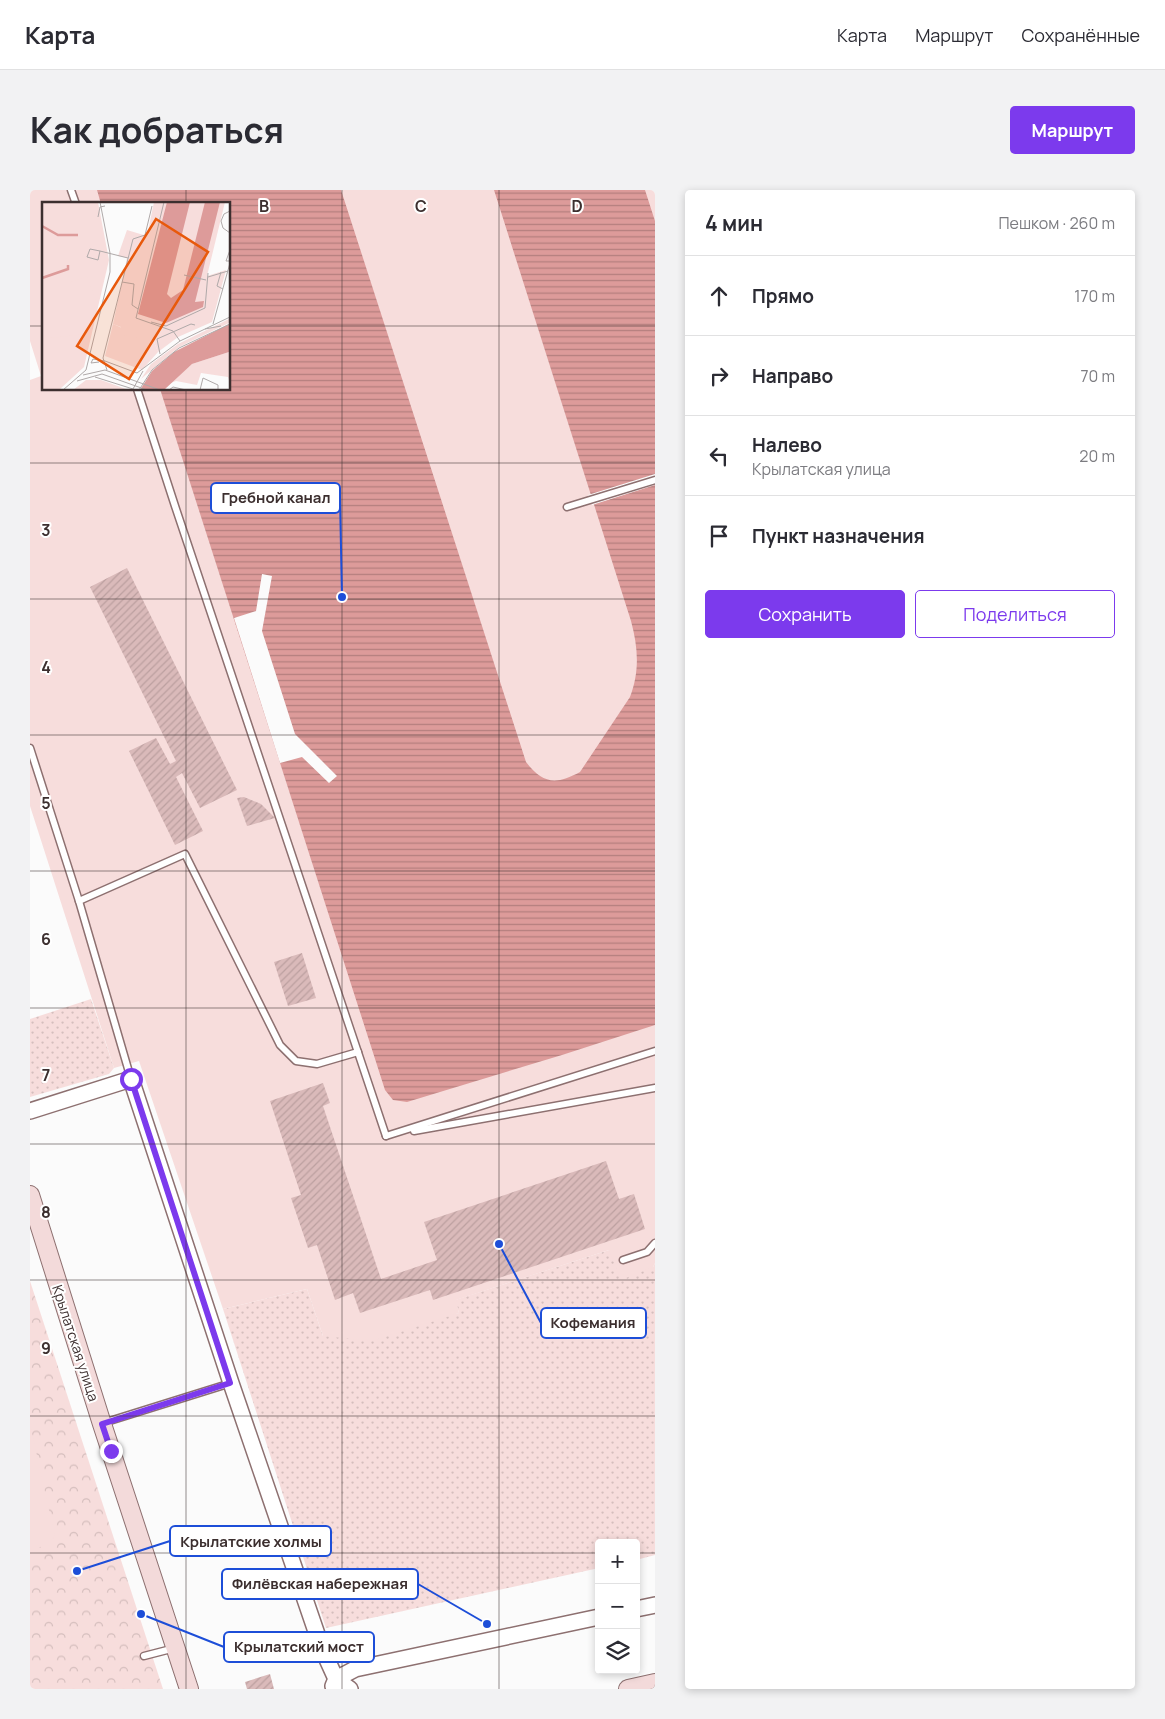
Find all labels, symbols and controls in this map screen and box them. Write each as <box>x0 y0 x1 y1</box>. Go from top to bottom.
text: Карта <box>25 18 95 51</box>
text: Карта <box>837 23 887 47</box>
text: Маршрут <box>915 23 993 47</box>
text: Сохранённые <box>1021 23 1140 47</box>
text: Как добраться <box>30 106 284 154</box>
button: Маршрут <box>1010 106 1135 154</box>
text: B <box>259 195 269 217</box>
text: C <box>415 195 427 217</box>
text: D <box>571 195 583 217</box>
inset map <box>42 202 230 390</box>
text: 4 мин <box>705 209 763 237</box>
text: Пешком · 260 m <box>999 212 1115 234</box>
icon: ahead <box>705 282 733 310</box>
text: Прямо <box>752 283 814 309</box>
text: 170 m <box>1074 285 1115 307</box>
icon: right <box>705 362 733 390</box>
text: Направо <box>752 363 833 389</box>
text: 70 m <box>1080 365 1115 387</box>
text: Налево <box>752 432 822 458</box>
icon: left <box>705 442 733 470</box>
text: 20 m <box>1079 445 1115 467</box>
text: Крылатская улица <box>752 458 891 480</box>
callout: Гребной канал <box>211 483 340 513</box>
text: Гребной канал <box>221 487 331 508</box>
text: 3 <box>41 519 51 541</box>
icon: arrive <box>705 522 733 550</box>
text: Пункт назначения <box>752 523 925 549</box>
button: Сохранить <box>705 590 905 638</box>
button: Поделиться <box>915 590 1115 638</box>
text: 4 <box>41 656 51 678</box>
text: 5 <box>41 792 51 814</box>
text: 6 <box>41 928 51 950</box>
text: 7 <box>42 1064 50 1086</box>
route start <box>120 1068 143 1091</box>
text: 8 <box>41 1201 51 1223</box>
street label: Крылатская улица <box>48 1282 104 1404</box>
callout: Кофемания <box>541 1308 646 1338</box>
text: Кофемания <box>550 1312 636 1333</box>
text: 9 <box>41 1337 51 1359</box>
route end <box>100 1440 123 1463</box>
callout: Крылатские холмы <box>170 1526 331 1556</box>
text: Крылатские холмы <box>180 1531 322 1552</box>
map controls <box>595 1539 640 1674</box>
button: + <box>595 1539 640 1584</box>
callout: Филёвская набережная <box>222 1569 418 1599</box>
text: Филёвская набережная <box>232 1573 408 1594</box>
button: − <box>595 1584 640 1629</box>
button: layers <box>595 1629 640 1674</box>
callout: Крылатский мост <box>224 1632 374 1662</box>
text: Крылатский мост <box>234 1636 364 1657</box>

